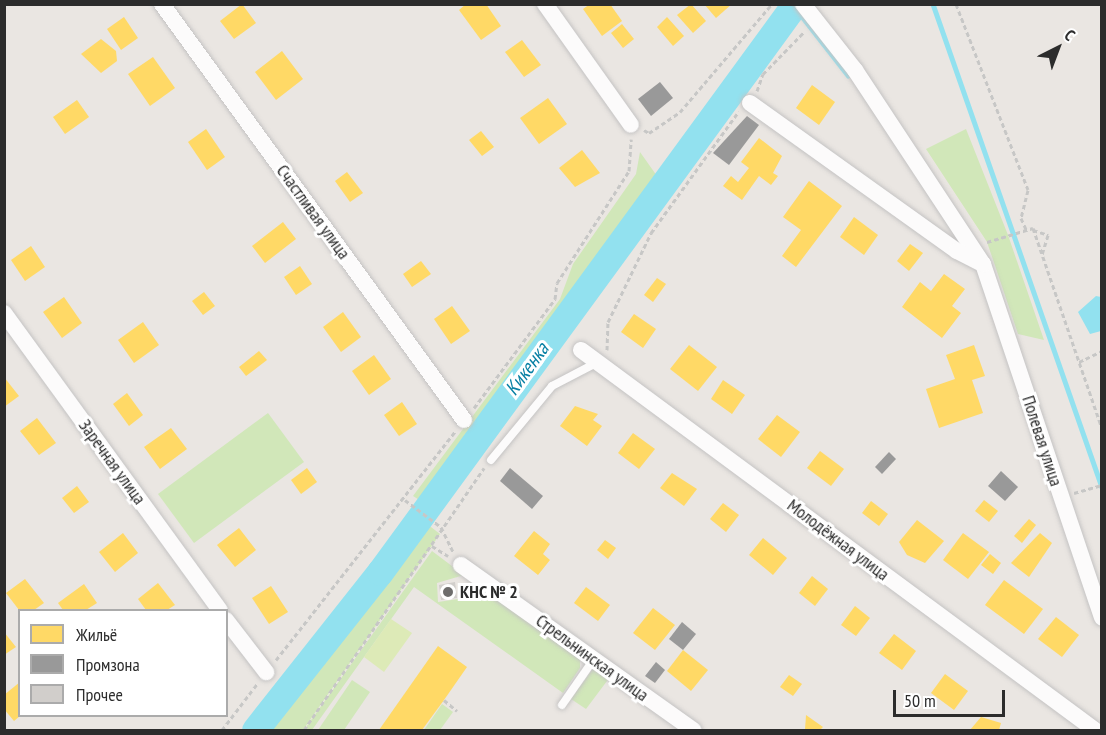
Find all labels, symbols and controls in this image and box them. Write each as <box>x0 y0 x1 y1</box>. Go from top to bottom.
north arrow <box>1028 18 1088 78</box>
text: С <box>1061 25 1079 45</box>
street label: Счастливая улица <box>272 161 354 263</box>
water label: Кикенка <box>500 338 554 400</box>
street label: Полевая улица <box>1017 393 1067 489</box>
street label: Заречная улица <box>74 415 150 509</box>
street label: Молодёжная улица <box>783 495 893 585</box>
place label: КНС № 2 <box>460 581 519 603</box>
marker: КНС № 2 <box>441 585 455 599</box>
legend <box>18 609 228 717</box>
street label: Стрельнинская улица <box>531 610 653 706</box>
text: Жильё <box>76 623 117 646</box>
text: Промзона <box>76 653 140 676</box>
scale bar <box>896 678 1008 716</box>
text: Прочее <box>76 683 123 706</box>
text: 50 m <box>904 689 936 712</box>

